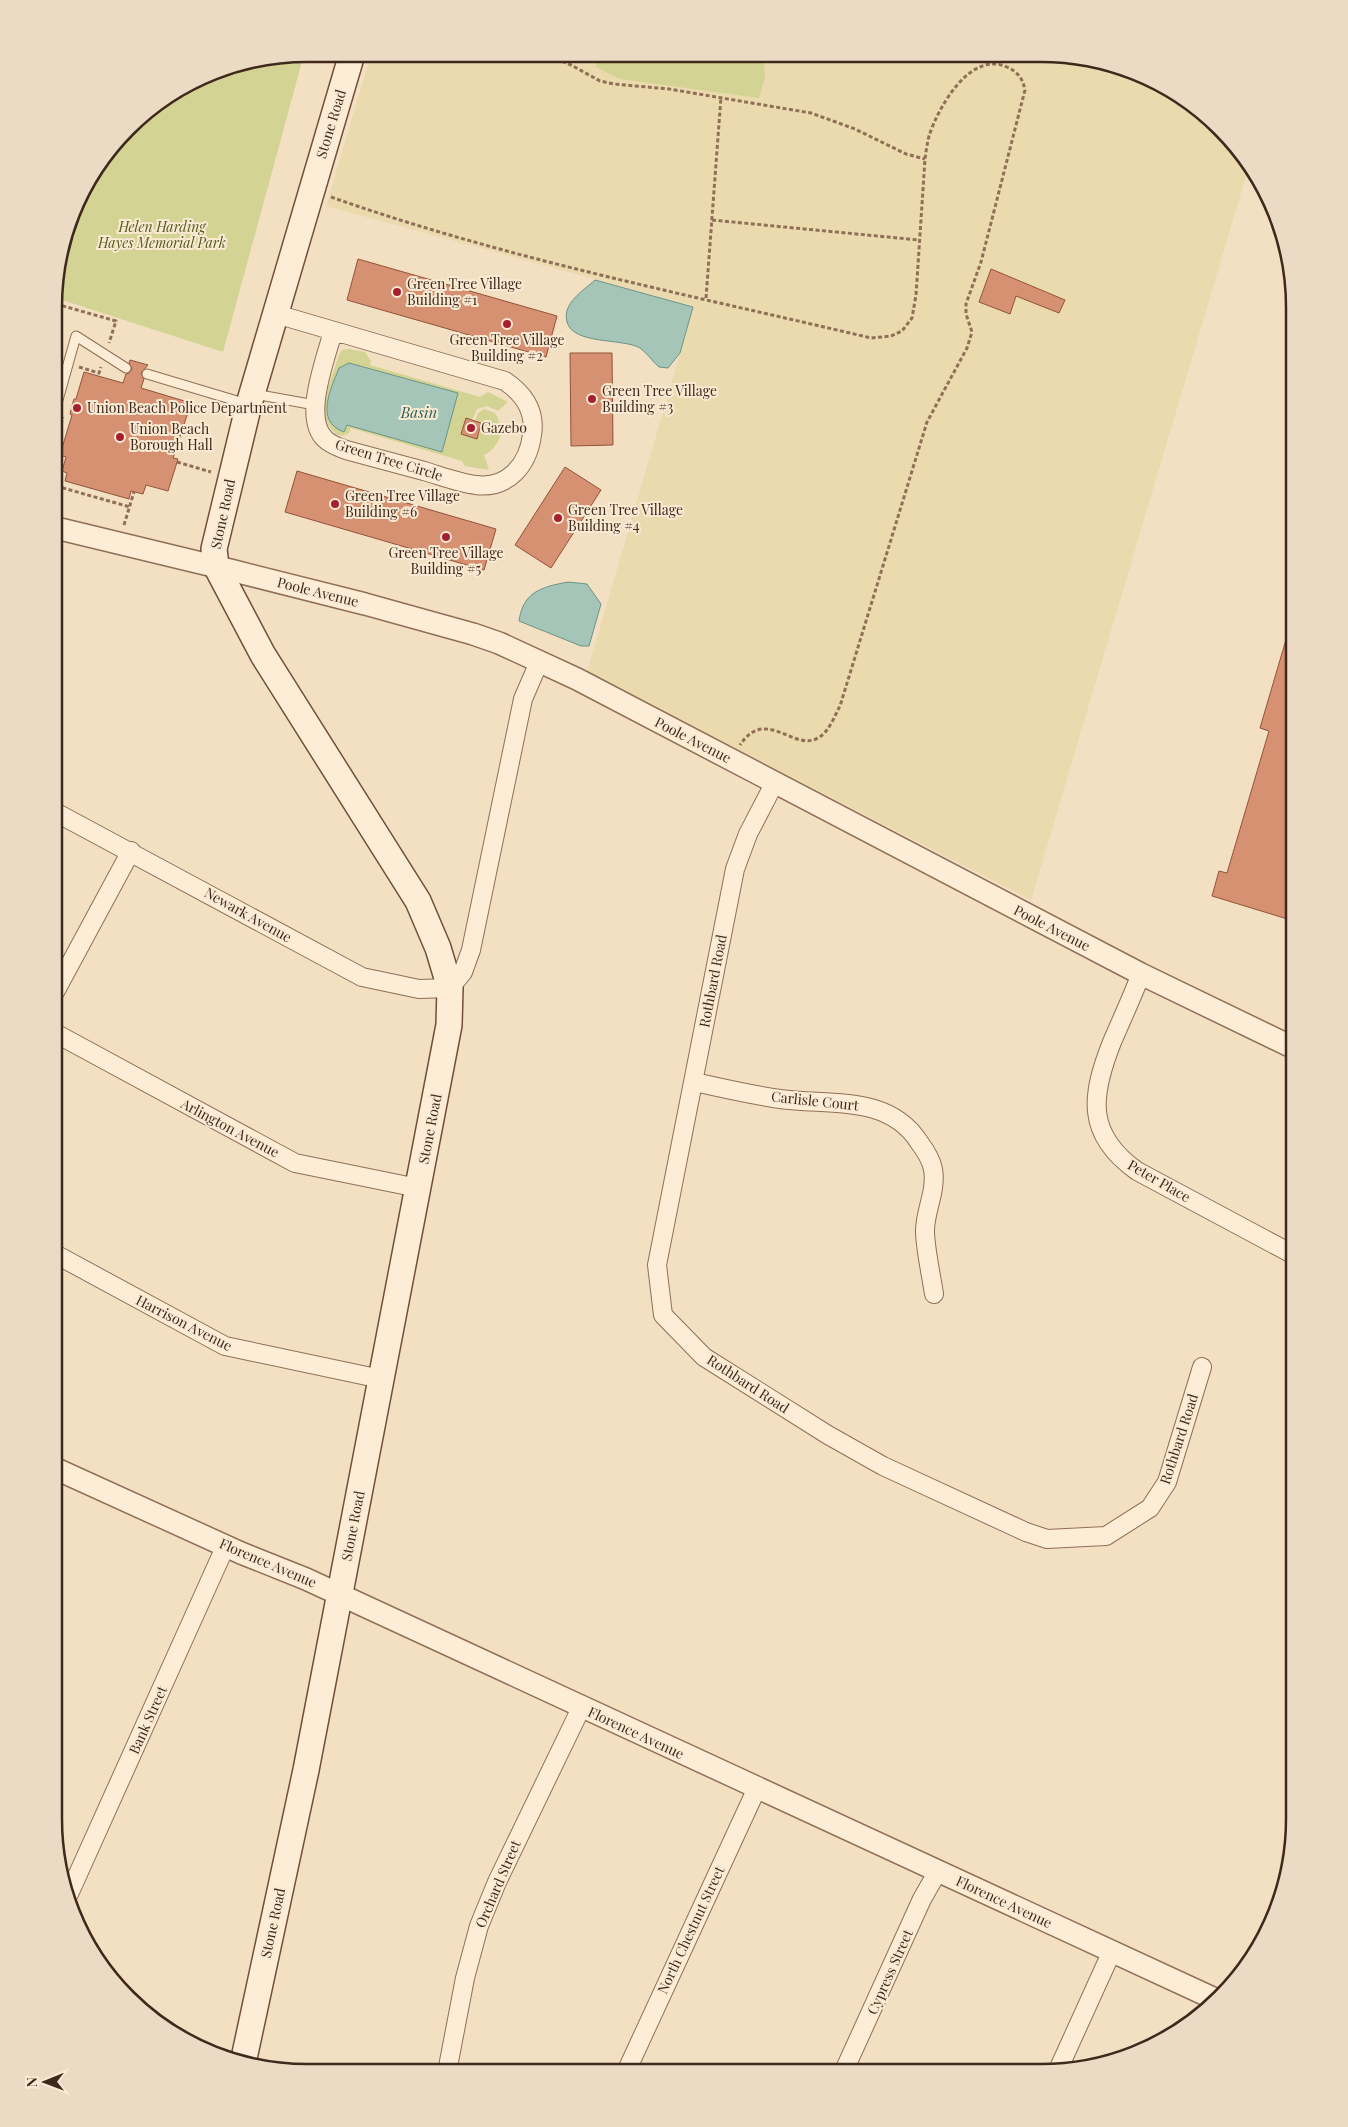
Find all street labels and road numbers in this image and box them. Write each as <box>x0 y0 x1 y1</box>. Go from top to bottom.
street label: Stone Road <box>311 87 350 161</box>
street label: Green Tree Circle <box>333 434 445 485</box>
street label: Stone Road <box>206 477 239 551</box>
street label: Poole Avenue <box>275 572 361 611</box>
street label: Poole Avenue <box>652 712 735 767</box>
street label: Newark Avenue <box>201 883 295 946</box>
street label: Poole Avenue <box>1011 900 1094 955</box>
street label: Rothbard Road <box>694 933 731 1029</box>
street label: Carlisle Court <box>770 1086 861 1115</box>
street label: Stone Road <box>413 1092 446 1166</box>
street label: Arlington Avenue <box>177 1093 283 1161</box>
street label: Peter Place <box>1124 1155 1194 1206</box>
street label: Harrison Avenue <box>133 1290 236 1355</box>
street label: Rothbard Road <box>704 1350 793 1417</box>
street label: Rothbard Road <box>1155 1391 1202 1487</box>
street label: Stone Road <box>336 1489 369 1563</box>
street label: Florence Avenue <box>217 1533 320 1592</box>
street label: Bank Street <box>124 1682 171 1757</box>
street label: Florence Avenue <box>585 1702 687 1763</box>
street label: Orchard Street <box>471 1836 525 1931</box>
street label: North Chestnut Street <box>653 1862 729 1997</box>
street label: Florence Avenue <box>953 1871 1055 1932</box>
street label: Stone Road <box>256 1886 289 1960</box>
street label: Cypress Street <box>862 1925 917 2017</box>

